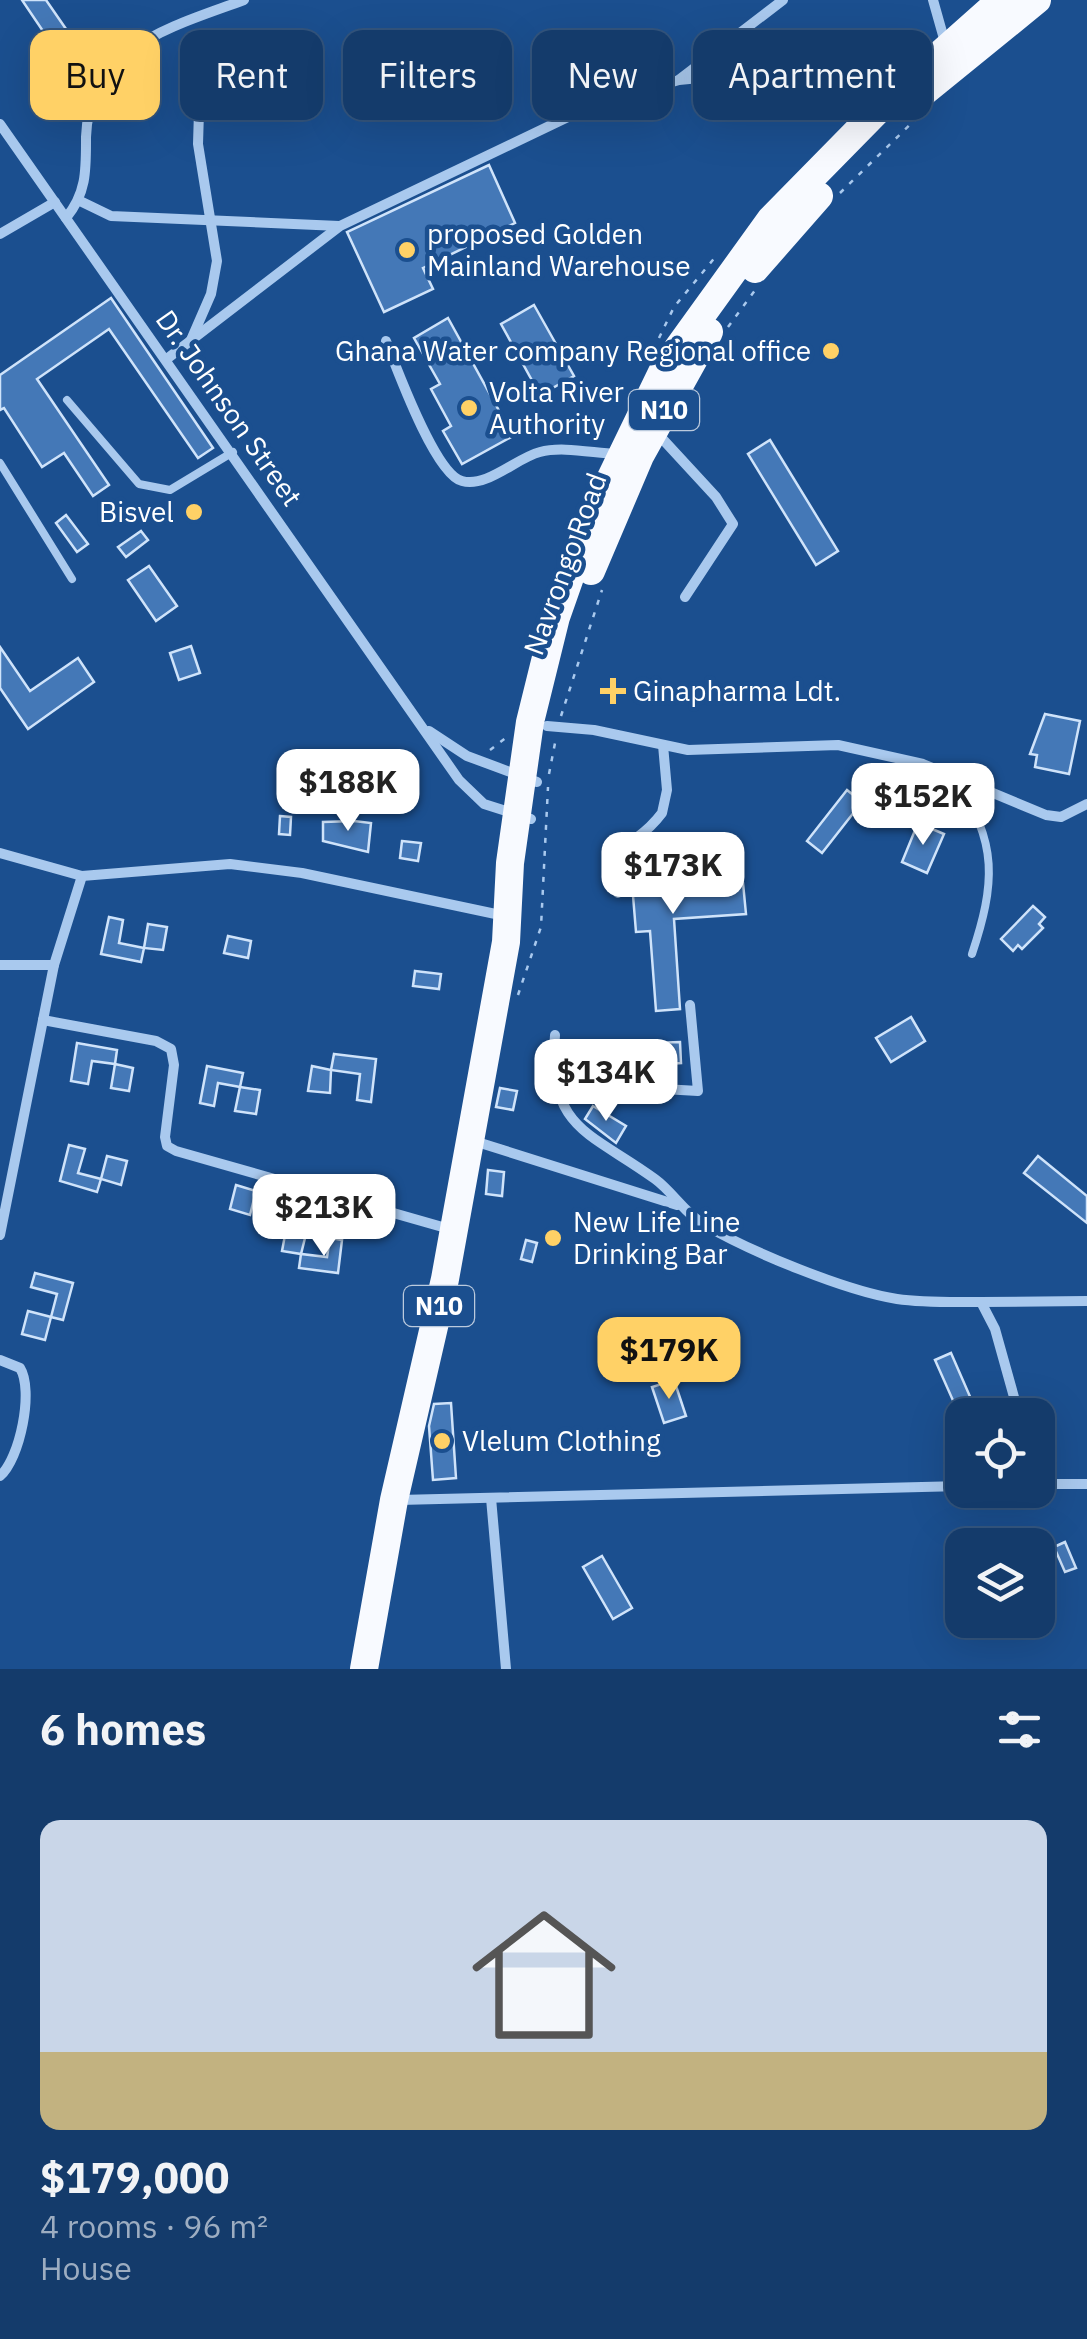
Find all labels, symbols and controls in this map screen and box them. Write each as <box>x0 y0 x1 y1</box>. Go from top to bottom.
chip: Buy <box>30 30 160 120</box>
chip: Rent <box>180 30 323 120</box>
chip: Filters <box>343 30 512 120</box>
chip: New <box>532 30 673 120</box>
chip: Apartment <box>693 30 932 120</box>
place label: proposed Golden Mainland Warehouse <box>427 215 691 284</box>
marker: proposed Golden Mainland Warehouse <box>396 239 418 261</box>
street label: Dr. Johnson Street <box>148 302 311 513</box>
place label: Ghana Water company Regional office <box>335 332 811 369</box>
marker: Ghana Water company Regional office <box>820 340 842 362</box>
place label: Volta River Authority <box>489 373 624 442</box>
road number: N10 <box>629 390 699 430</box>
marker: Volta River Authority <box>458 397 480 419</box>
street label: Navrongo Road <box>514 468 615 660</box>
place label: Bisvel <box>99 493 174 530</box>
marker: Bisvel <box>183 501 205 523</box>
place label: Ginapharma Ldt. <box>633 672 841 709</box>
marker: Ginapharma Ldt. <box>602 680 624 702</box>
pin: $188K <box>278 749 418 834</box>
text: $188K <box>298 760 398 802</box>
pin: $152K <box>853 763 993 848</box>
text: $152K <box>873 774 973 816</box>
pin: $173K <box>603 832 743 917</box>
text: $173K <box>623 843 723 885</box>
pin: $134K <box>536 1039 676 1124</box>
text: $134K <box>556 1050 656 1092</box>
pin: $213K <box>254 1174 394 1259</box>
text: $213K <box>274 1185 374 1227</box>
place label: New Life Line Drinking Bar <box>573 1203 740 1272</box>
marker: New Life Line Drinking Bar <box>542 1227 564 1249</box>
road number: N10 <box>404 1286 474 1326</box>
pin: $179K <box>599 1317 739 1402</box>
text: $179K <box>619 1328 719 1370</box>
map controls <box>945 1398 1055 1638</box>
button: locate <box>945 1398 1055 1508</box>
place label: Vlelum Clothing <box>462 1422 661 1459</box>
marker: Vlelum Clothing <box>431 1430 453 1452</box>
button: layers <box>945 1528 1055 1638</box>
text: 6 homes <box>40 1702 206 1757</box>
icon: filters <box>992 1702 1047 1757</box>
icon: home <box>454 1885 634 2065</box>
text: $179,000 <box>40 2150 229 2205</box>
text: 4 rooms · 96 m² <box>40 2205 268 2247</box>
text: House <box>40 2247 132 2289</box>

